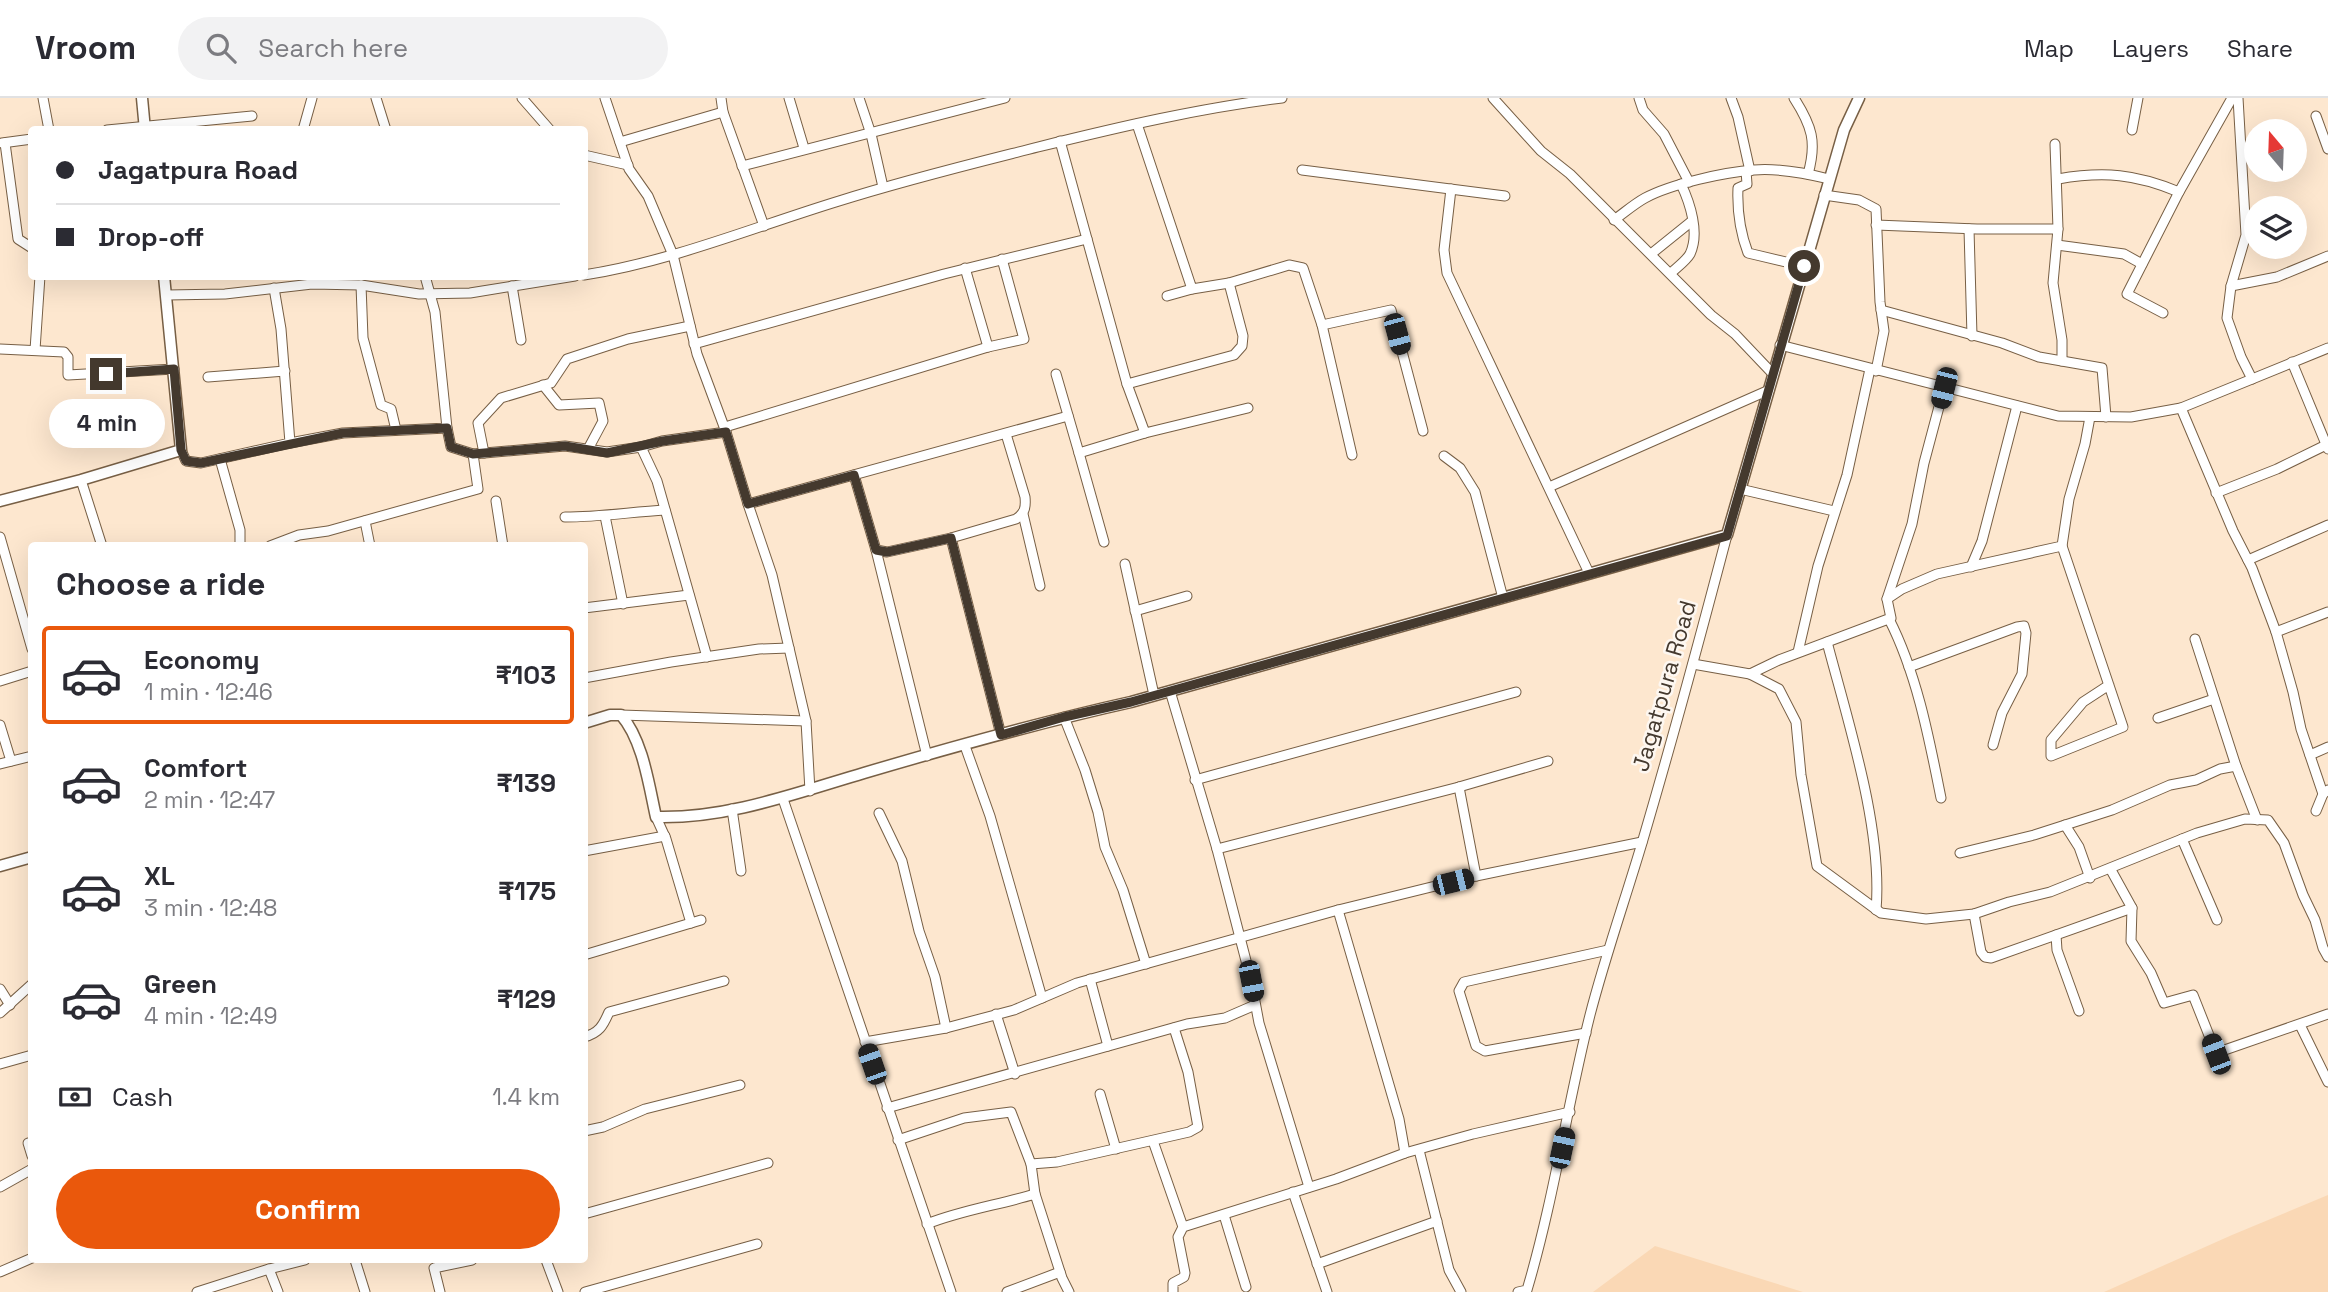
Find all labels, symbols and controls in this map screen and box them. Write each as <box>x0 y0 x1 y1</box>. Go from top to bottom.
search box <box>178 17 668 80</box>
text: Vroom <box>35 27 136 69</box>
icon: search <box>202 29 240 67</box>
text: Search here <box>258 31 408 65</box>
text: Map <box>2024 33 2074 64</box>
text: Layers <box>2112 33 2189 64</box>
text: Share <box>2227 33 2293 64</box>
north arrow <box>2244 119 2306 182</box>
map controls <box>2244 119 2307 259</box>
text: Jagatpura Road <box>98 153 298 187</box>
button: layers <box>2244 196 2307 259</box>
text: Drop-off <box>98 220 204 254</box>
route start <box>1788 250 1820 282</box>
car <box>1382 311 1413 357</box>
route end <box>90 358 122 390</box>
car <box>1929 365 1960 411</box>
callout: 4 min <box>48 398 164 448</box>
text: 4 min <box>77 408 137 438</box>
text: Choose a ride <box>56 564 266 604</box>
street label: Jagatpura Road <box>1625 597 1703 775</box>
text: Economy <box>144 643 260 677</box>
icon: car <box>60 644 123 707</box>
text: ₹103 <box>495 658 556 692</box>
text: 1 min · 12:46 <box>144 677 273 707</box>
text: Comfort <box>144 751 247 785</box>
icon: car <box>60 752 123 815</box>
text: ₹139 <box>496 766 556 800</box>
text: 2 min · 12:47 <box>144 785 275 815</box>
text: XL <box>144 859 175 893</box>
icon: car <box>60 860 123 923</box>
car <box>1431 867 1476 897</box>
text: ₹175 <box>498 874 556 908</box>
text: 3 min · 12:48 <box>144 893 277 923</box>
car <box>1237 958 1266 1004</box>
text: Green <box>144 967 217 1001</box>
icon: car <box>60 968 123 1031</box>
text: ₹129 <box>497 982 556 1016</box>
text: 4 min · 12:49 <box>144 1001 278 1031</box>
car <box>2199 1031 2234 1077</box>
car <box>856 1041 889 1087</box>
icon: cash <box>56 1078 94 1116</box>
text: Cash <box>112 1080 173 1114</box>
text: 1.4 km <box>492 1082 560 1112</box>
car <box>1548 1125 1577 1171</box>
button: Confirm <box>56 1169 560 1249</box>

